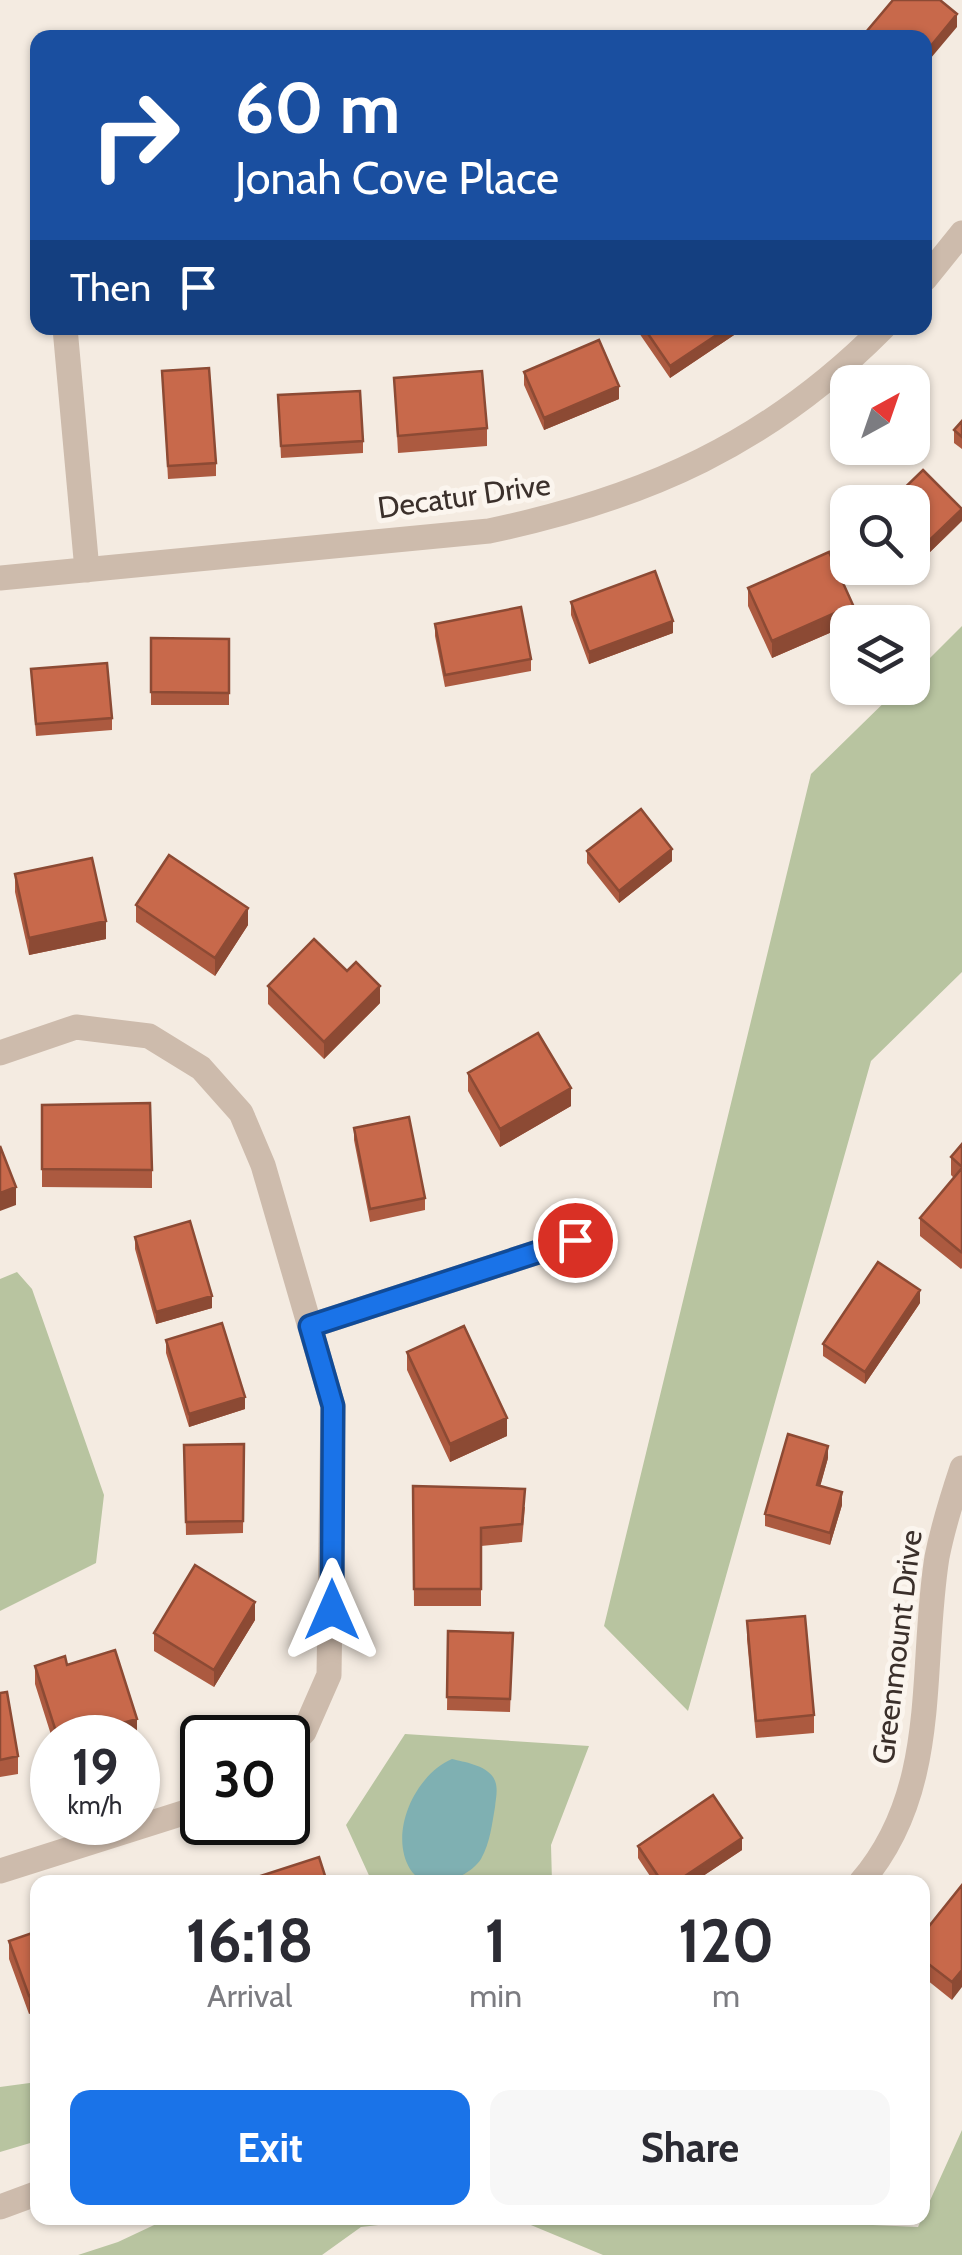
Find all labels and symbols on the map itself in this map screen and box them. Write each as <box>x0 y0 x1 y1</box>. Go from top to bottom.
north arrow <box>830 365 930 465</box>
street label: Decatur Drive <box>375 466 553 526</box>
pin <box>533 1198 618 1283</box>
street label: Greenmount Drive <box>864 1528 930 1766</box>
position arrow <box>280 1558 384 1662</box>
speed limit sign: 30 <box>180 1715 310 1845</box>

